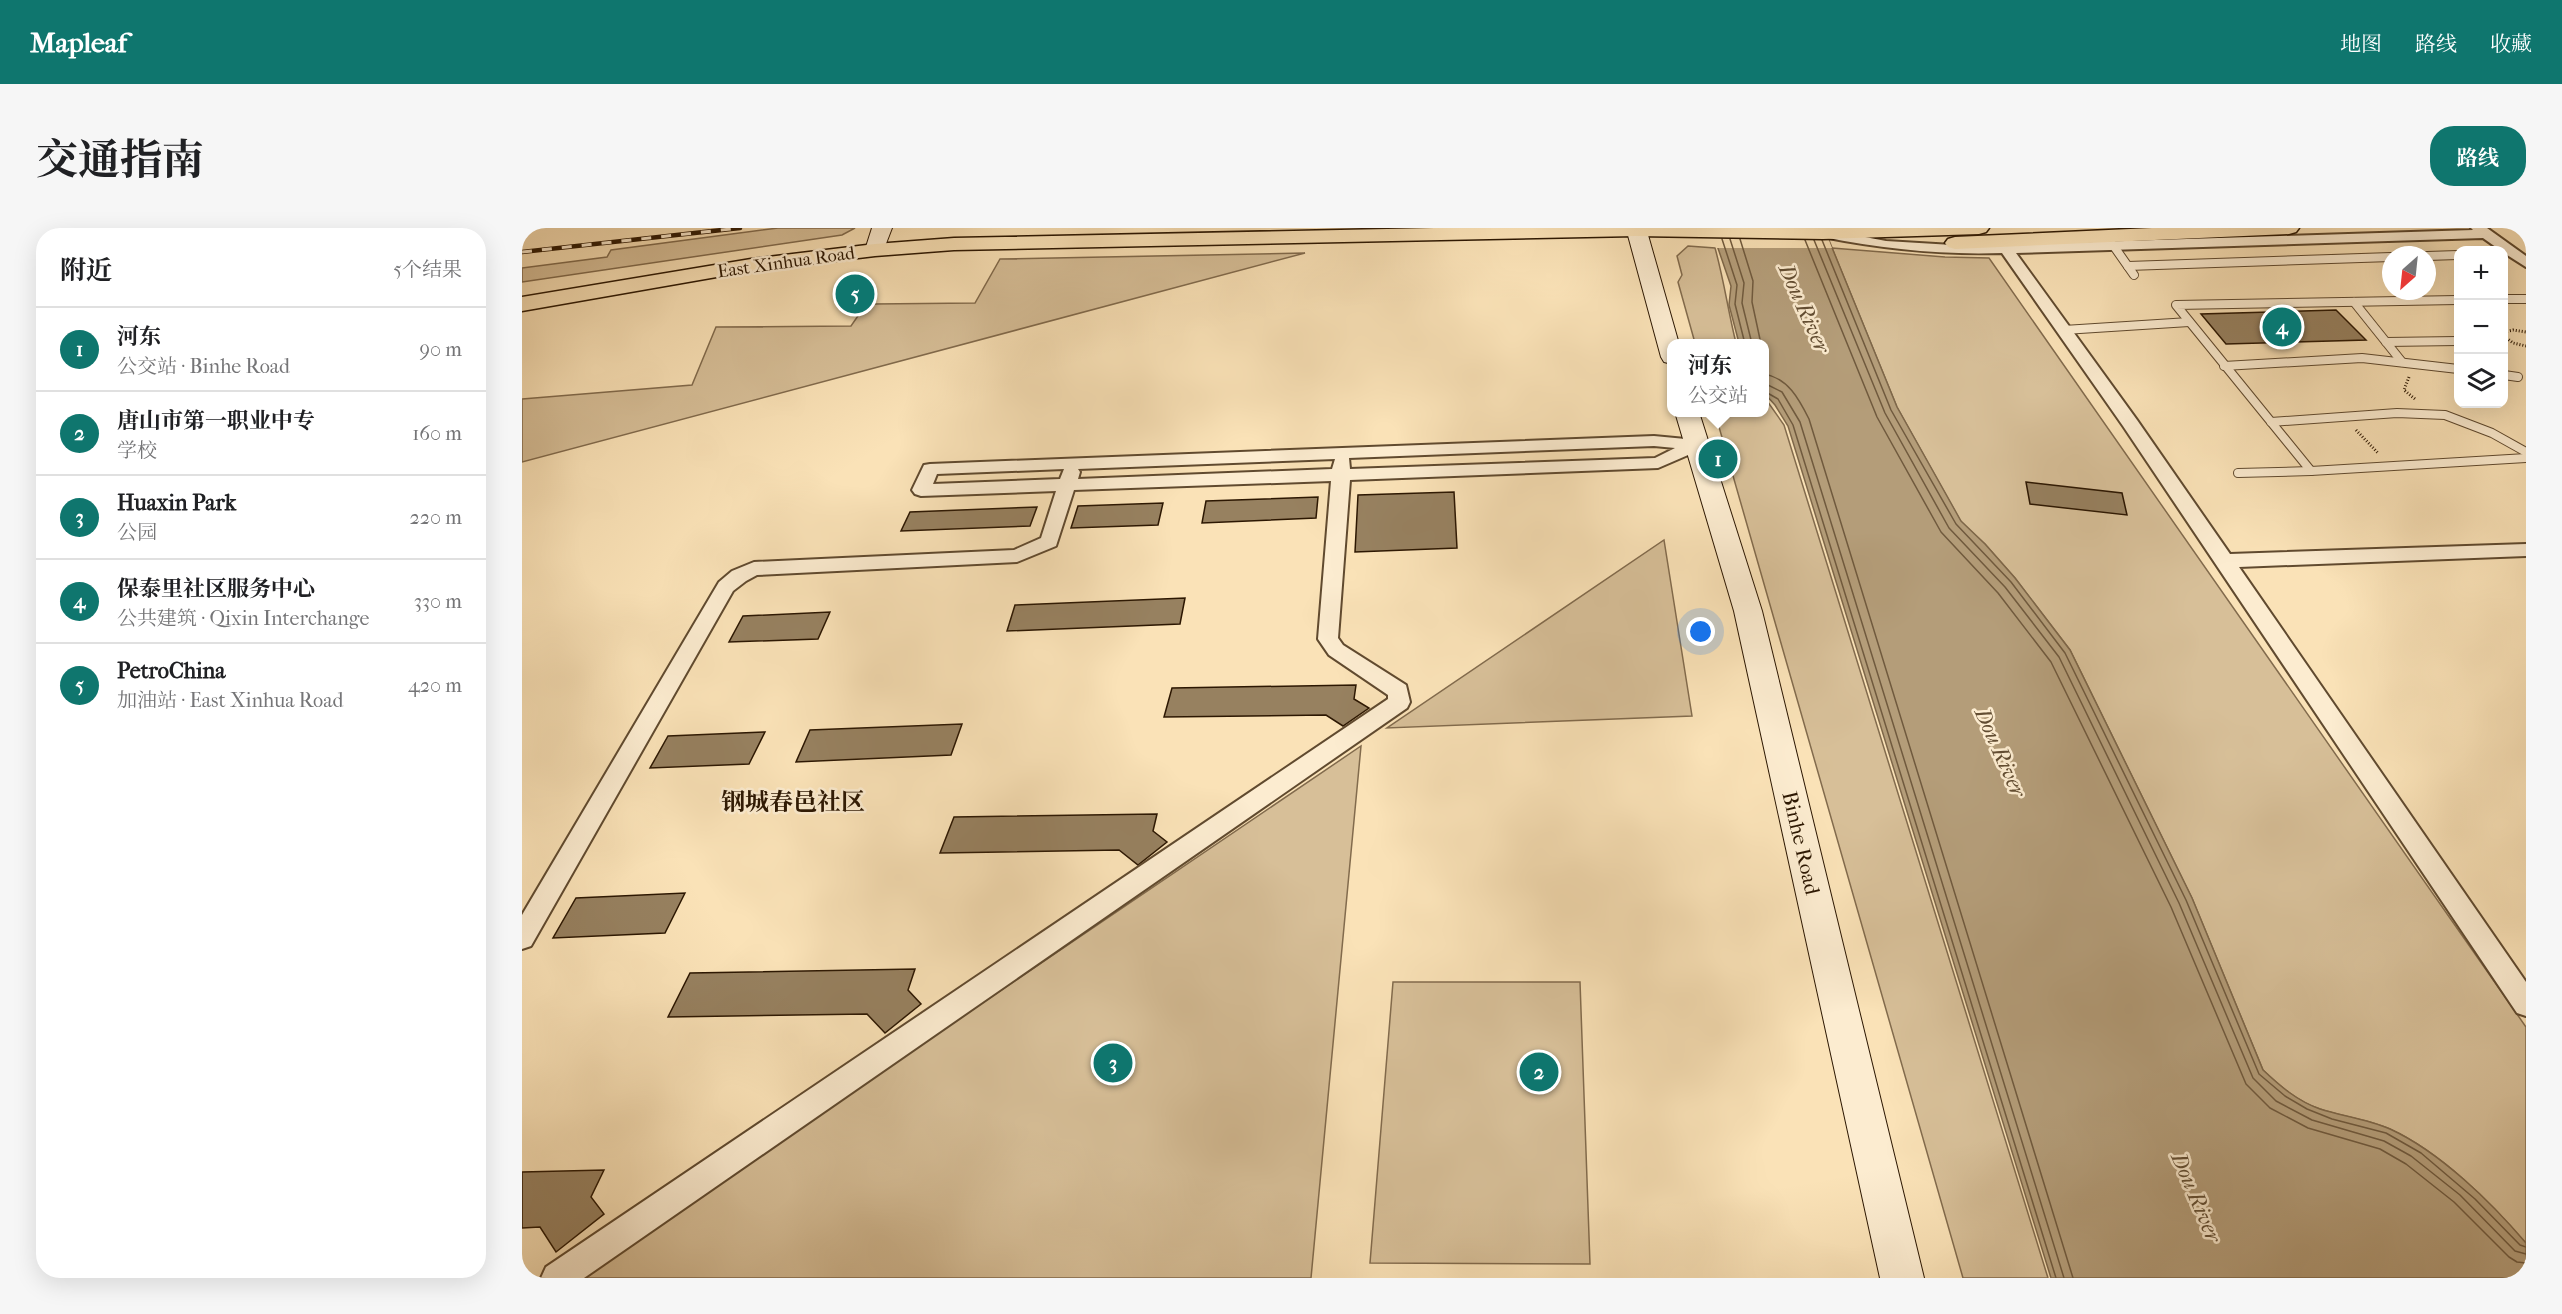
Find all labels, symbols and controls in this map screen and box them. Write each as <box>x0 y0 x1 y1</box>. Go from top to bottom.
text: Mapleaf <box>30 26 127 59</box>
text: 地图 <box>2340 32 2382 56</box>
text: 路线 <box>2415 32 2457 56</box>
text: 收藏 <box>2490 32 2532 56</box>
button: 路线 <box>2430 126 2526 186</box>
text: 交通指南 <box>36 136 204 185</box>
street label: East Xinhua Road <box>716 242 856 283</box>
north arrow <box>2382 246 2436 300</box>
map controls <box>2454 246 2508 408</box>
button: + <box>2454 246 2508 300</box>
text: 附近 <box>60 255 112 286</box>
text: 5个结果 <box>393 258 462 281</box>
water label: Dou River <box>1772 258 1836 359</box>
pin: 5 <box>836 272 874 316</box>
button: − <box>2454 300 2508 354</box>
pin: 4 <box>2262 304 2302 350</box>
text: 河东 <box>117 324 161 350</box>
text: 1 <box>76 338 83 361</box>
text: 90 m <box>420 338 462 361</box>
popup <box>1667 339 1769 417</box>
text: 河东 <box>1688 353 1732 379</box>
button: layers <box>2454 354 2508 408</box>
text: 公交站 · Binhe Road <box>117 355 290 378</box>
text: 公交站 <box>1688 384 1748 407</box>
text: 唐山市第一职业中专 <box>117 408 315 434</box>
text: 2 <box>74 422 85 445</box>
text: 160 m <box>412 422 462 445</box>
pin: 1 <box>1698 436 1738 482</box>
text: 学校 <box>117 439 157 462</box>
text: Huaxin Park <box>117 490 236 516</box>
text: 3 <box>75 506 84 529</box>
text: 220 m <box>409 506 462 529</box>
text: 公园 <box>117 521 157 544</box>
text: 保泰里社区服务中心 <box>117 576 315 602</box>
text: 4 <box>74 590 85 613</box>
text: 330 m <box>414 590 462 613</box>
text: 公共建筑 · Qixin Interchange <box>117 607 369 630</box>
your location <box>1686 617 1715 646</box>
text: PetroChina <box>117 658 226 684</box>
text: 5 <box>75 674 84 697</box>
text: 420 m <box>408 674 462 697</box>
text: 加油站 · East Xinhua Road <box>117 689 343 712</box>
water label: Dou River <box>1968 702 2032 803</box>
district label: 钢城春邑社区 <box>721 788 865 816</box>
street label: Binhe Road <box>1777 789 1825 898</box>
pin: 3 <box>1094 1040 1132 1086</box>
pin: 2 <box>1520 1050 1558 1094</box>
water label: Dou River <box>2165 1147 2227 1248</box>

